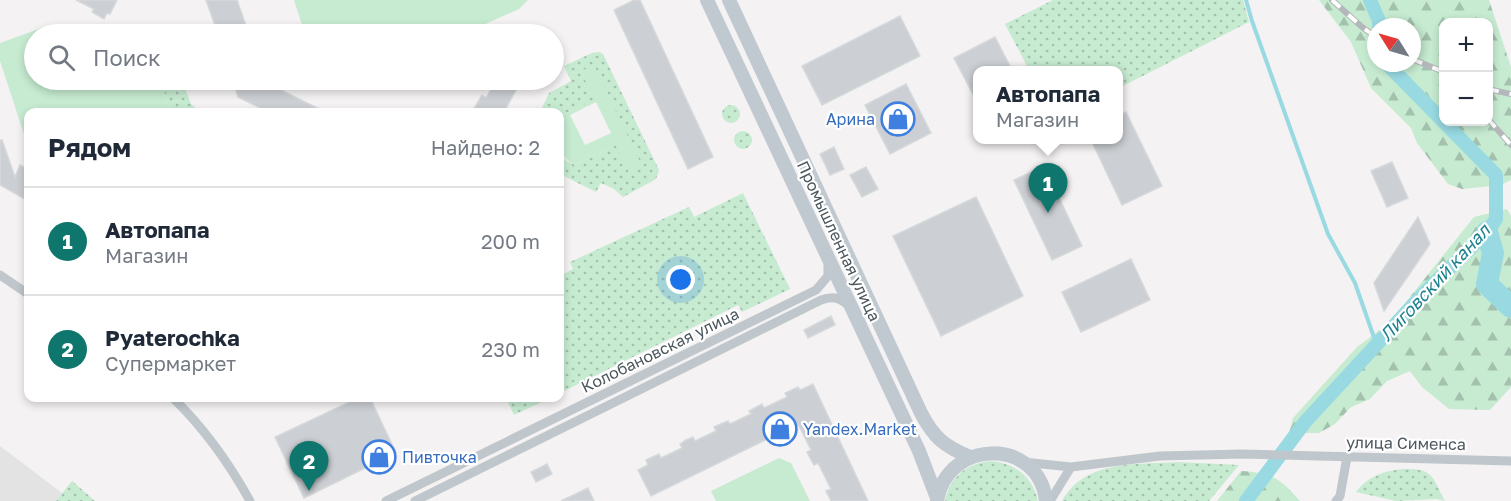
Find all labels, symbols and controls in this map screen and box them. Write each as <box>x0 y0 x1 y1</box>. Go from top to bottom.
north arrow <box>1367 18 1421 72</box>
map controls <box>1439 18 1493 126</box>
button: + <box>1439 18 1493 72</box>
search box <box>24 24 564 90</box>
icon: search <box>45 41 78 74</box>
text: Поиск <box>93 44 161 71</box>
popup <box>973 66 1123 144</box>
button: − <box>1439 72 1493 126</box>
text: Автопапа <box>996 80 1100 107</box>
shop icon: Арина <box>880 101 916 137</box>
text: Магазин <box>996 107 1079 131</box>
place label: Арина <box>826 109 875 129</box>
text: Рядом <box>48 132 131 163</box>
text: Найдено: 2 <box>431 135 540 159</box>
street label: Промышленная улица <box>793 158 885 324</box>
pin: 1 <box>1028 164 1068 213</box>
text: Автопапа <box>105 216 210 243</box>
water label: Лиговский канал <box>1375 218 1495 345</box>
text: 1 <box>62 229 73 253</box>
text: 200 m <box>481 229 540 253</box>
text: Магазин <box>105 243 189 267</box>
your location <box>666 265 695 294</box>
street label: Колобановская улица <box>578 303 742 397</box>
text: Pyaterochka <box>105 324 240 351</box>
text: 2 <box>61 337 74 361</box>
text: 230 m <box>482 337 540 361</box>
text: Супермаркет <box>105 351 236 375</box>
shop icon: Yandex.Market <box>762 411 798 447</box>
place label: Yandex.Market <box>803 419 917 439</box>
street label: улица Сименса <box>1346 432 1466 454</box>
shop icon: Пивточка <box>361 439 397 475</box>
pin: 2 <box>290 442 328 491</box>
place label: Пивточка <box>402 447 477 467</box>

